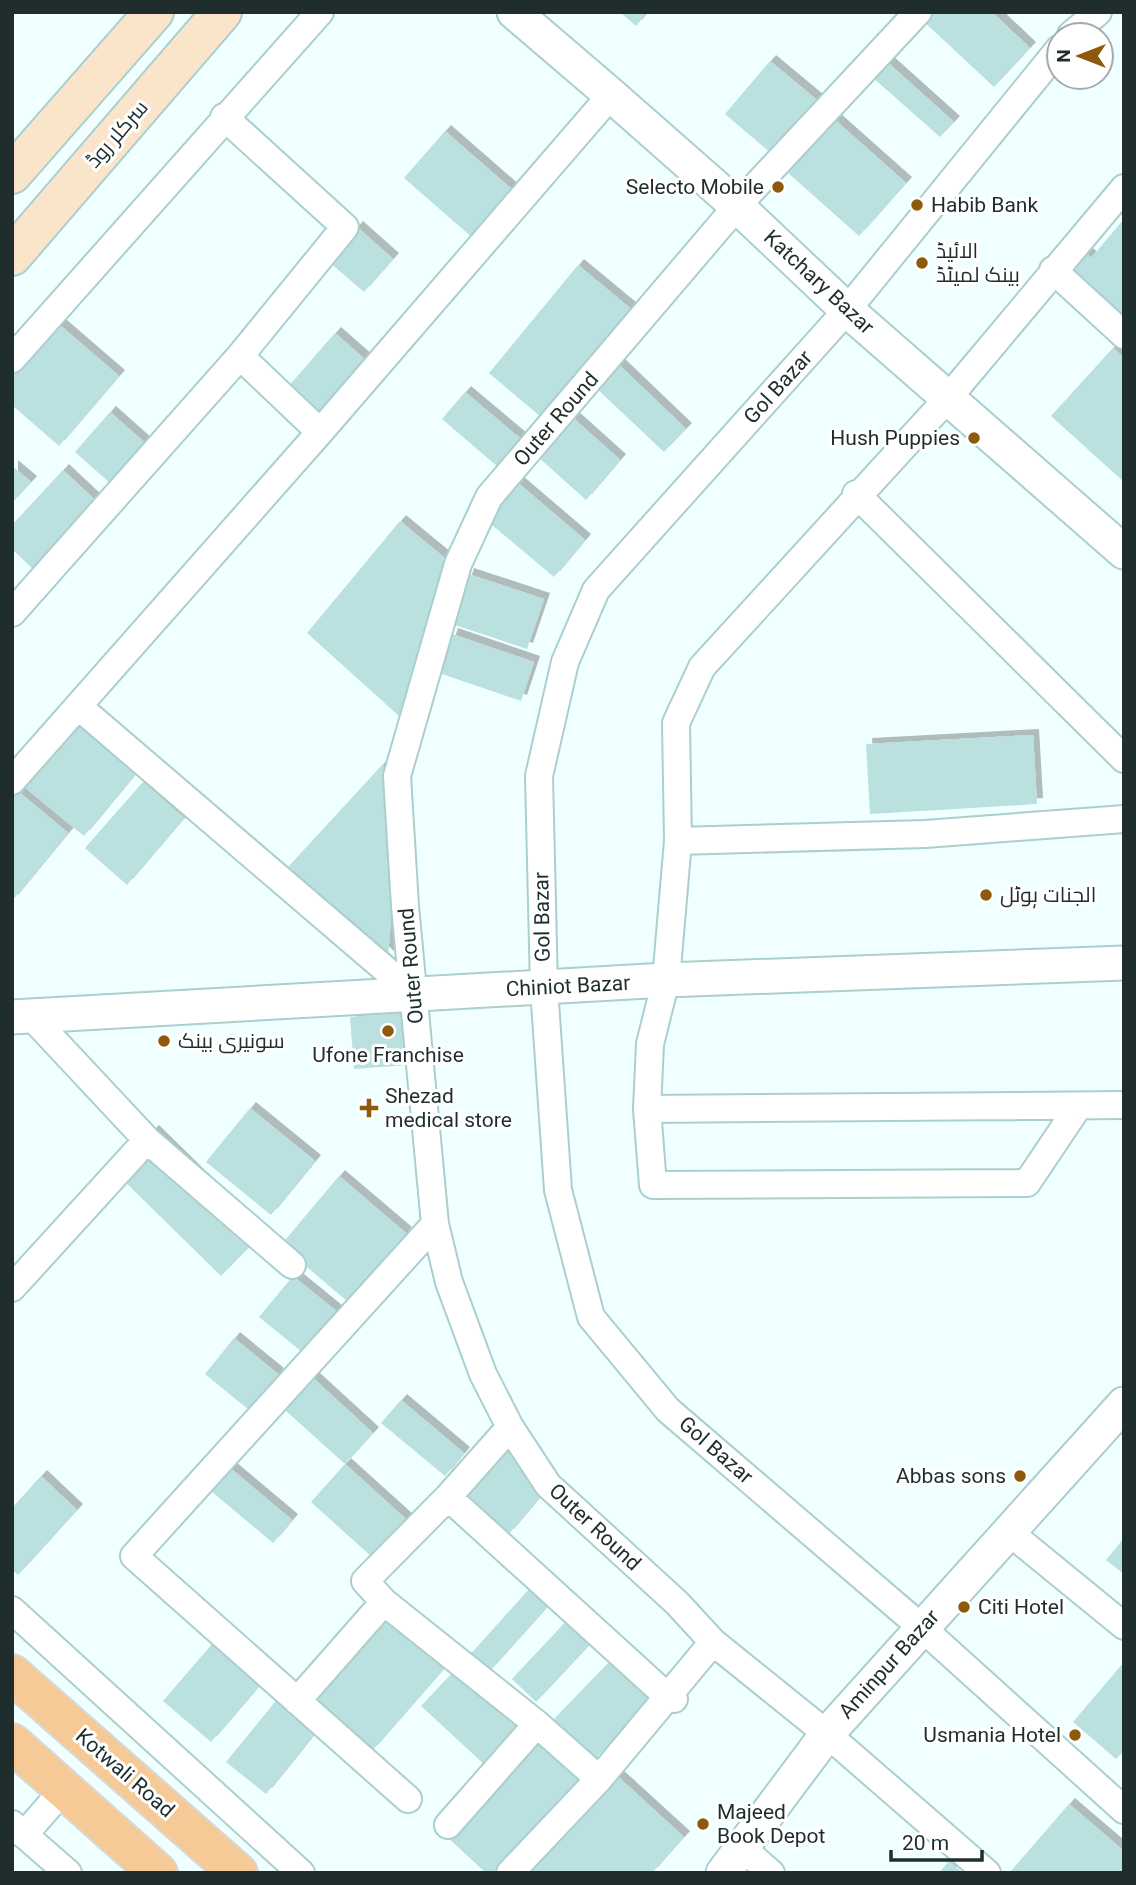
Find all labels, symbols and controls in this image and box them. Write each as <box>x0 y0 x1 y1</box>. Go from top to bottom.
north arrow <box>1045 21 1115 91</box>
text: N <box>1052 49 1075 63</box>
street label: سرکلر روڈ <box>81 95 153 173</box>
place label: Selecto Mobile <box>626 175 764 199</box>
marker: Selecto Mobile <box>770 179 786 195</box>
place label: Habib Bank <box>931 193 1038 217</box>
marker: Habib Bank <box>909 197 925 213</box>
street label: Katchary Bazar <box>759 225 879 339</box>
place label: الائیڈ بینک لمیٹڈ <box>936 239 1020 287</box>
marker: الائیڈ بینک لمیٹڈ <box>914 255 930 271</box>
street label: Gol Bazar <box>739 346 817 428</box>
street label: Outer Round <box>509 367 603 471</box>
place label: Hush Puppies <box>830 426 960 450</box>
marker: Hush Puppies <box>966 430 982 446</box>
street label: Gol Bazar <box>529 872 555 962</box>
place label: الجنات ہوٹل <box>1000 883 1096 909</box>
marker: الجنات ہوٹل <box>978 887 994 903</box>
street label: Outer Round <box>394 907 428 1025</box>
street label: Chiniot Bazar <box>505 971 631 1001</box>
marker: Ufone Franchise <box>380 1023 396 1039</box>
place label: سونیری بینک <box>178 1029 285 1054</box>
marker: سونیری بینک <box>156 1033 172 1049</box>
place label: Ufone Franchise <box>312 1043 464 1067</box>
place label: Shezad medical store <box>385 1084 512 1132</box>
marker: Shezad medical store <box>359 1098 379 1118</box>
street label: Gol Bazar <box>674 1411 758 1489</box>
place label: Abbas sons <box>896 1464 1006 1488</box>
marker: Abbas sons <box>1012 1468 1028 1484</box>
street label: Outer Round <box>544 1479 646 1575</box>
place label: Citi Hotel <box>978 1595 1064 1619</box>
marker: Citi Hotel <box>956 1599 972 1615</box>
street label: Aminpur Bazar <box>834 1605 944 1723</box>
place label: Usmania Hotel <box>923 1723 1061 1747</box>
street label: Kotwali Road <box>71 1724 179 1822</box>
marker: Usmania Hotel <box>1067 1727 1083 1743</box>
place label: Majeed Book Depot <box>717 1800 826 1848</box>
marker: Majeed Book Depot <box>695 1816 711 1832</box>
scale bar <box>891 1818 982 1862</box>
text: 20 m <box>902 1831 949 1855</box>

